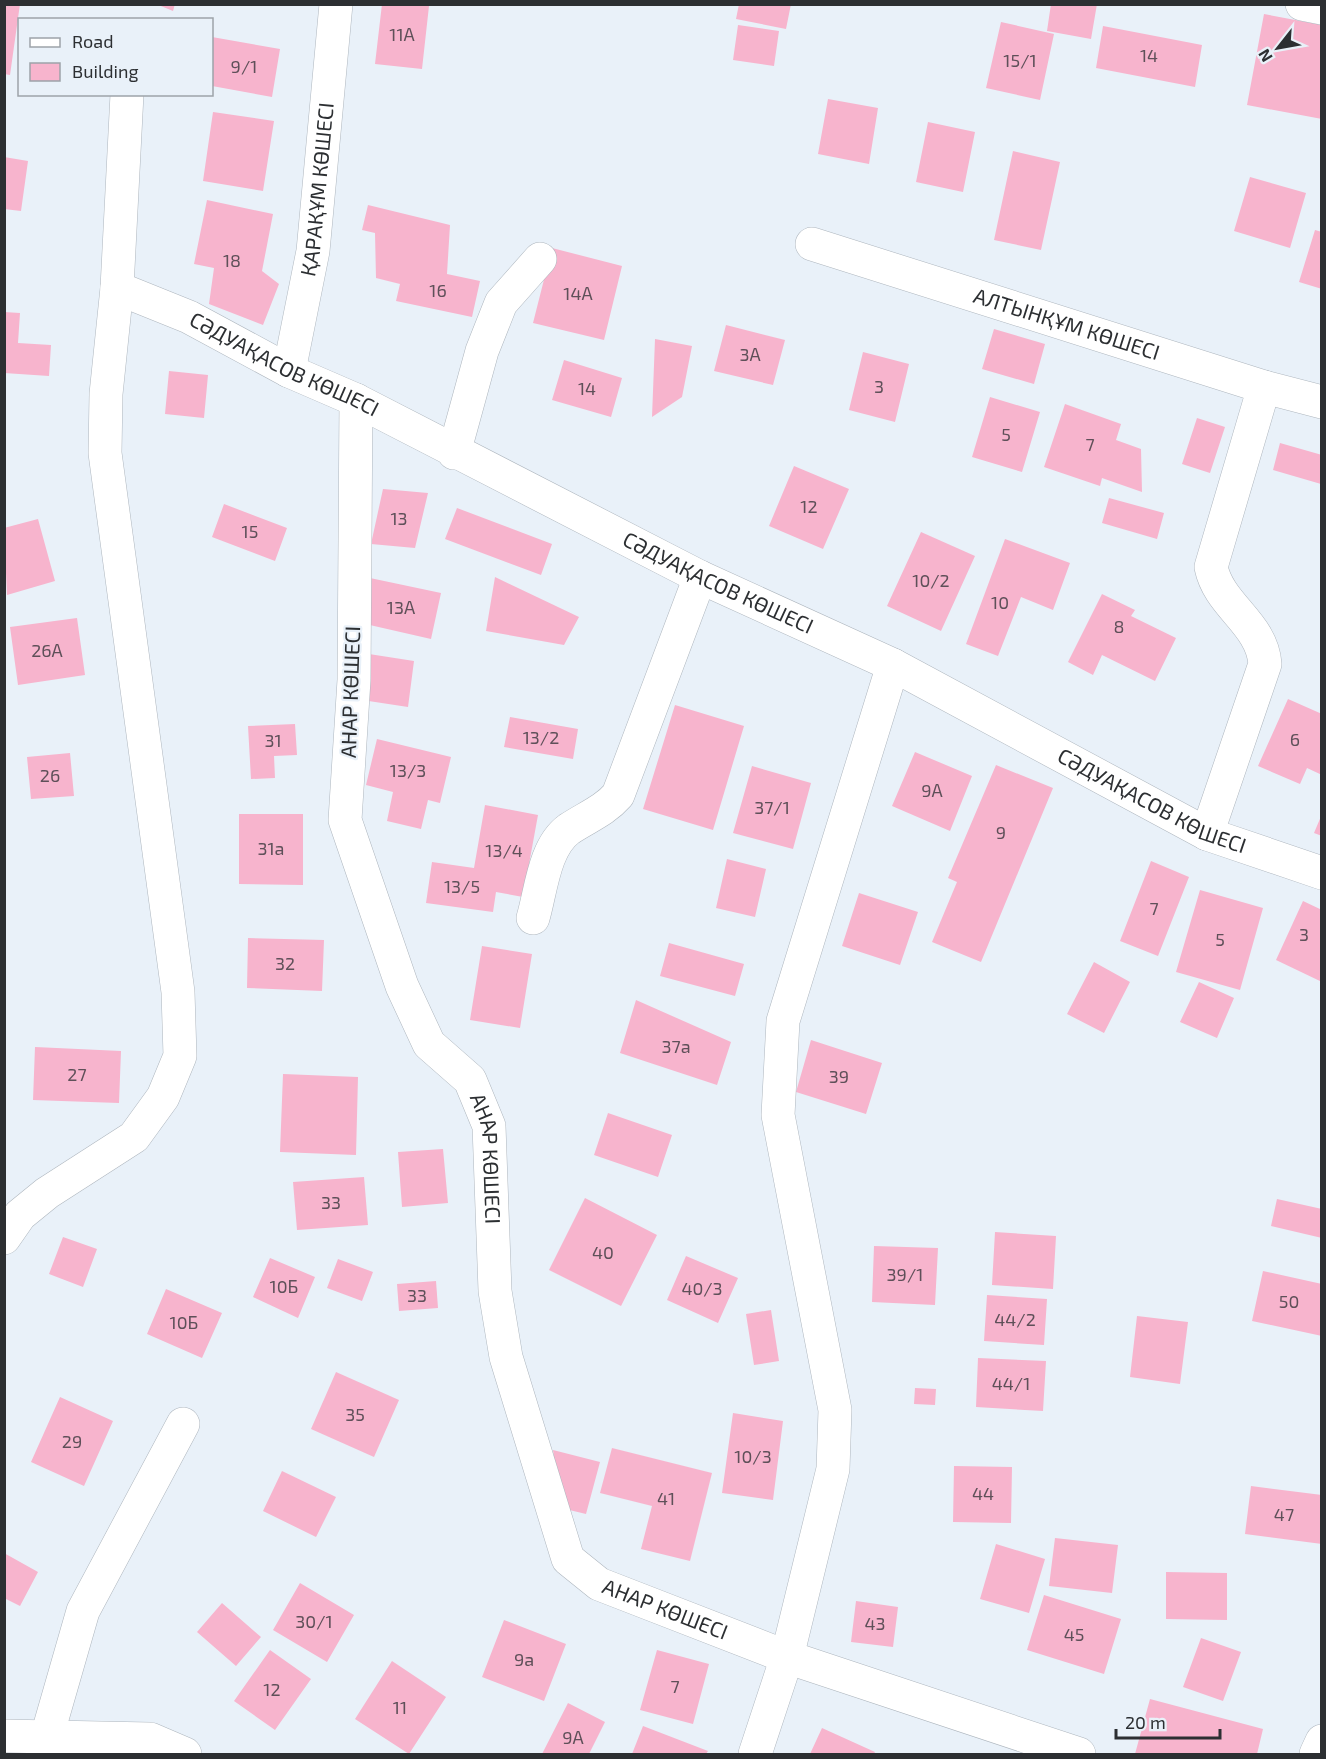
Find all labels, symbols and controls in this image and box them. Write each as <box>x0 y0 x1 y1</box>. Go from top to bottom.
legend <box>18 18 213 96</box>
north arrow <box>1248 18 1308 78</box>
house number: 11А <box>389 23 416 45</box>
text: Road <box>72 30 113 52</box>
house number: 14 <box>1140 44 1158 66</box>
text: N <box>1254 46 1276 66</box>
house number: 15/1 <box>1003 49 1037 71</box>
house number: 9/1 <box>231 55 257 77</box>
text: Building <box>72 60 139 82</box>
street label: ҚАРАҚҰМ КӨШЕСІ <box>294 101 338 278</box>
house number: 18 <box>223 249 241 271</box>
house number: 16 <box>429 279 447 301</box>
house number: 14А <box>563 282 594 304</box>
street label: АЛТЫНҚҰМ КӨШЕСІ <box>971 282 1163 364</box>
street label: СӘДУАҚАСОВ КӨШЕСІ <box>186 306 384 421</box>
house number: 3А <box>739 343 761 365</box>
house number: 3 <box>874 375 884 397</box>
house number: 14 <box>578 377 596 399</box>
house number: 5 <box>1001 423 1011 445</box>
house number: 7 <box>1085 433 1095 455</box>
house number: 12 <box>800 495 818 517</box>
house number: 13 <box>390 507 408 529</box>
house number: 15 <box>242 520 258 542</box>
street label: СӘДУАҚАСОВ КӨШЕСІ <box>619 526 818 638</box>
house number: 10/2 <box>912 569 950 591</box>
house number: 10 <box>991 591 1009 613</box>
house number: 13А <box>387 596 416 618</box>
house number: 8 <box>1114 615 1124 637</box>
street label: АНАР КӨШЕСІ <box>335 625 364 758</box>
house number: 26А <box>31 639 64 661</box>
house number: 13/2 <box>523 726 559 748</box>
house number: 6 <box>1290 728 1300 750</box>
house number: 31 <box>264 729 282 751</box>
street label: СӘДУАҚАСОВ КӨШЕСІ <box>1054 742 1250 857</box>
house number: 13/3 <box>390 759 426 781</box>
house number: 26 <box>40 764 60 786</box>
house number: 9А <box>921 779 944 801</box>
house number: 37/1 <box>754 796 790 818</box>
house number: 9 <box>996 821 1006 843</box>
house number: 31а <box>257 837 285 859</box>
house number: 13/4 <box>485 839 523 861</box>
house number: 13/5 <box>444 875 480 897</box>
house number: 7 <box>1149 897 1159 919</box>
house number: 3 <box>1299 923 1309 945</box>
house number: 5 <box>1215 928 1225 950</box>
house number: 32 <box>275 952 295 974</box>
house number: 37а <box>661 1035 691 1057</box>
house number: 27 <box>67 1063 87 1085</box>
house number: 39 <box>829 1065 849 1087</box>
street label: АНАР КӨШЕСІ <box>466 1089 507 1224</box>
house number: 33 <box>321 1191 341 1213</box>
house number: 40 <box>592 1241 614 1263</box>
house number: 39/1 <box>887 1263 923 1285</box>
house number: 10Б <box>270 1275 298 1297</box>
house number: 40/3 <box>681 1277 723 1299</box>
house number: 33 <box>407 1284 427 1306</box>
house number: 50 <box>1279 1290 1299 1312</box>
house number: 44/2 <box>994 1308 1036 1330</box>
house number: 10Б <box>170 1311 198 1333</box>
house number: 44/1 <box>992 1372 1030 1394</box>
house number: 35 <box>345 1403 365 1425</box>
house number: 29 <box>62 1430 82 1452</box>
house number: 10/3 <box>734 1445 772 1467</box>
house number: 44 <box>972 1482 994 1504</box>
house number: 41 <box>657 1487 675 1509</box>
house number: 47 <box>1274 1503 1294 1525</box>
street label: АНАР КӨШЕСІ <box>599 1573 732 1644</box>
house number: 30/1 <box>295 1610 333 1632</box>
house number: 43 <box>864 1612 886 1634</box>
house number: 45 <box>1064 1623 1084 1645</box>
house number: 9а <box>514 1648 534 1670</box>
house number: 7 <box>670 1675 680 1697</box>
house number: 12 <box>263 1678 281 1700</box>
house number: 11 <box>393 1696 407 1718</box>
scale bar <box>1116 1702 1220 1740</box>
text: 20 m <box>1125 1711 1166 1733</box>
house number: 9А <box>562 1726 585 1748</box>

